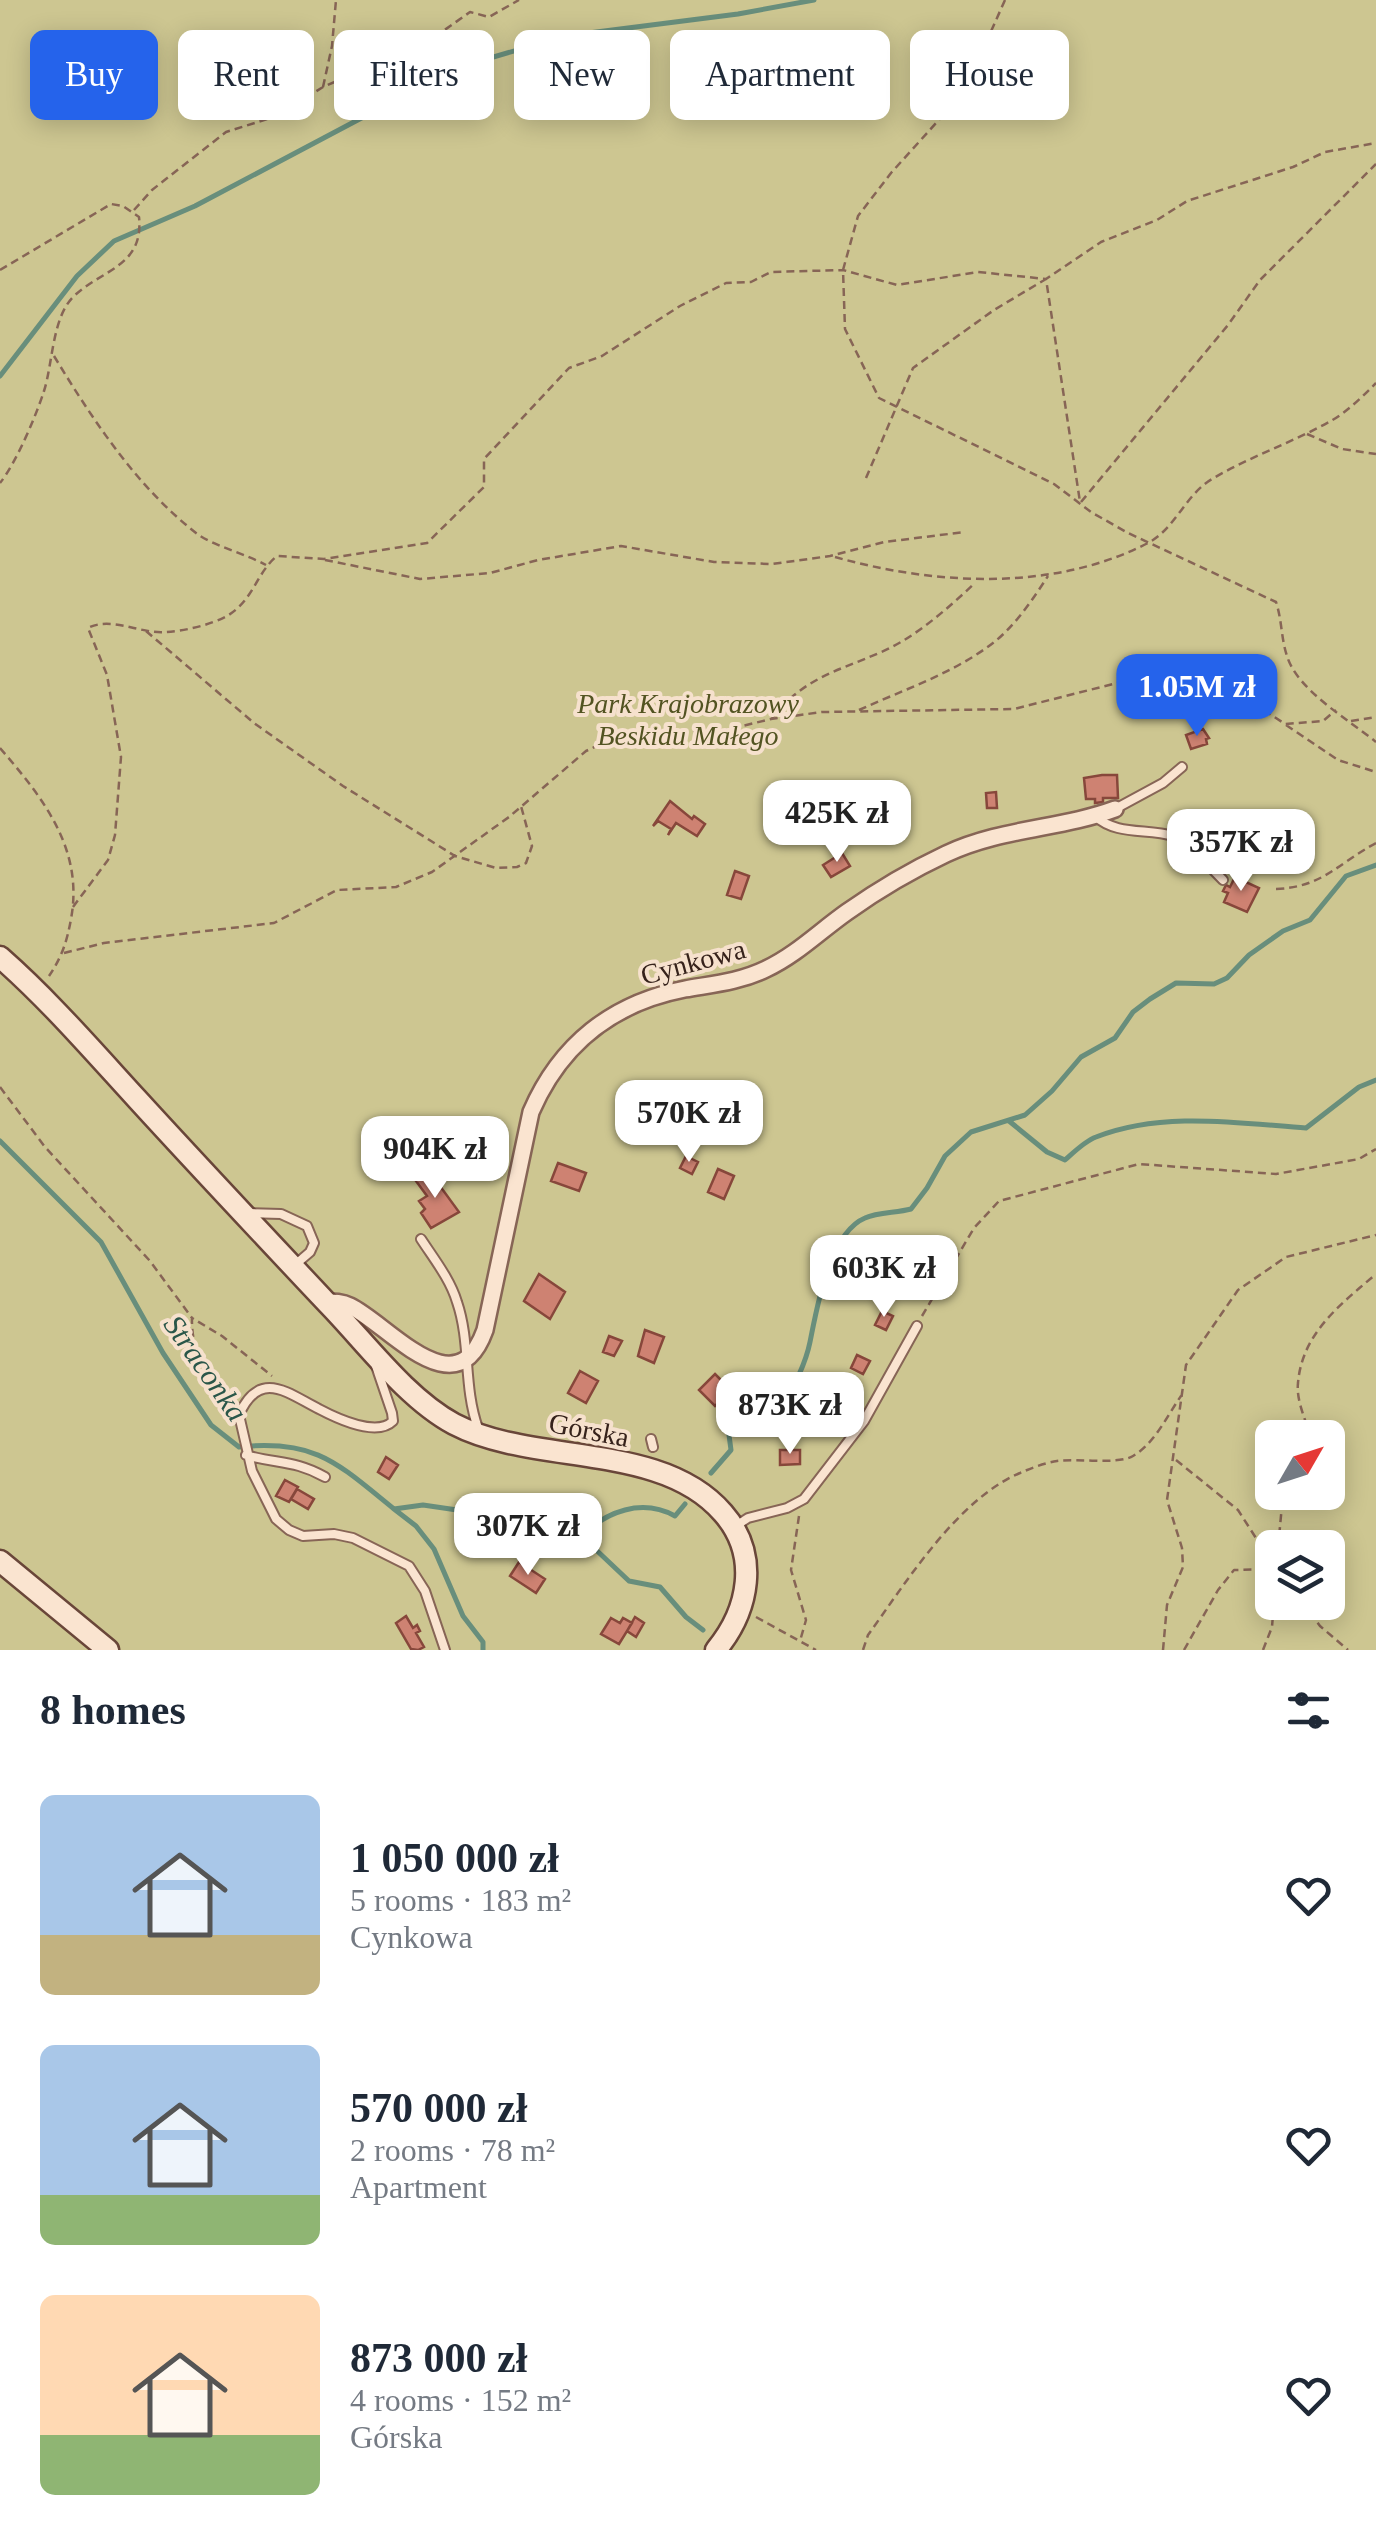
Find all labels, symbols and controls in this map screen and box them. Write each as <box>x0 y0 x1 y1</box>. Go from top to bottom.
chip: Buy <box>30 30 158 120</box>
chip: Rent <box>178 30 314 120</box>
chip: Filters <box>334 30 494 120</box>
chip: New <box>514 30 650 120</box>
chip: Apartment <box>670 30 890 120</box>
chip: House <box>910 30 1069 120</box>
pin: 1.05M zł <box>1094 654 1300 739</box>
text: 1.05M zł <box>1138 668 1256 704</box>
park label: Park Krajobrazowy Beskidu Małego <box>576 688 799 751</box>
pin: 425K zł <box>745 780 929 865</box>
text: 425K zł <box>785 794 889 830</box>
pin: 357K zł <box>1149 809 1333 894</box>
text: 357K zł <box>1189 823 1293 859</box>
street label: Cynkowa <box>637 933 749 991</box>
pin: 570K zł <box>597 1080 781 1165</box>
text: 570K zł <box>637 1094 741 1130</box>
pin: 904K zł <box>343 1116 527 1201</box>
text: 904K zł <box>383 1130 487 1166</box>
pin: 603K zł <box>792 1235 976 1320</box>
text: 603K zł <box>832 1249 936 1285</box>
water label: Straconka <box>158 1309 254 1427</box>
pin: 873K zł <box>698 1372 882 1457</box>
text: 873K zł <box>738 1386 842 1422</box>
street label: Górska <box>546 1407 632 1453</box>
north arrow <box>1255 1420 1345 1510</box>
map controls <box>1255 1420 1345 1620</box>
pin: 307K zł <box>436 1493 620 1578</box>
text: 307K zł <box>476 1507 580 1543</box>
button: layers <box>1255 1530 1345 1620</box>
icon: filters <box>1281 1683 1336 1738</box>
text: 8 homes <box>40 1687 186 1733</box>
icon: home <box>120 1835 240 1955</box>
text: 1 050 000 zł <box>350 1835 559 1881</box>
icon: heart <box>1281 1868 1336 1923</box>
text: 5 rooms · 183 m² <box>350 1882 571 1918</box>
text: Cynkowa <box>350 1919 473 1955</box>
icon: home <box>120 2085 240 2205</box>
text: 570 000 zł <box>350 2085 527 2131</box>
icon: heart <box>1281 2118 1336 2173</box>
text: 2 rooms · 78 m² <box>350 2132 555 2168</box>
text: Apartment <box>350 2169 487 2205</box>
icon: home <box>120 2335 240 2455</box>
text: 873 000 zł <box>350 2335 527 2381</box>
icon: heart <box>1281 2368 1336 2423</box>
text: 4 rooms · 152 m² <box>350 2382 571 2418</box>
text: Górska <box>350 2419 442 2455</box>

